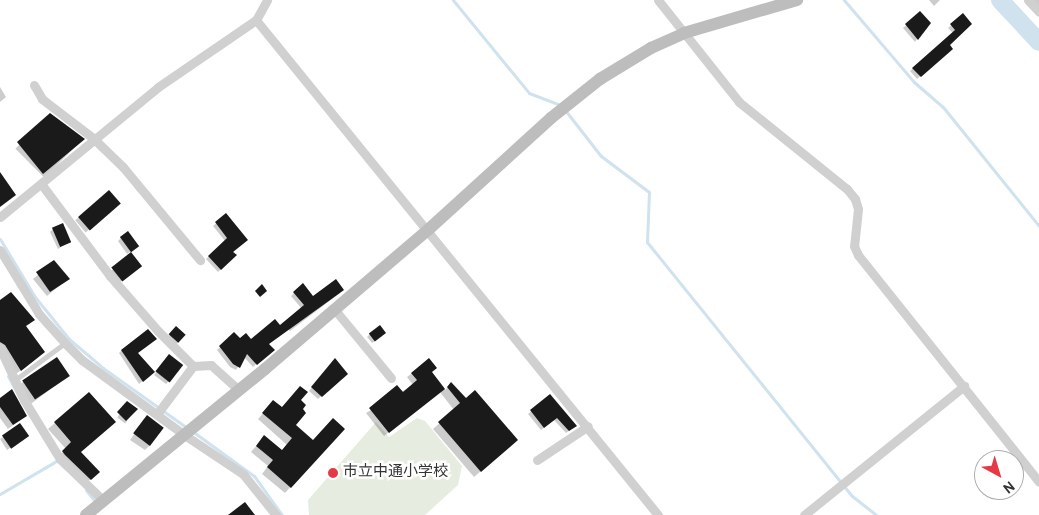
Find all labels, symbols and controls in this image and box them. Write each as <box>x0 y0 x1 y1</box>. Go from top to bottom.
north arrow <box>974 450 1024 500</box>
place label: 市立中通小学校 <box>343 464 448 482</box>
marker: 市立中通小学校 <box>327 467 339 479</box>
text: N <box>999 476 1017 496</box>

